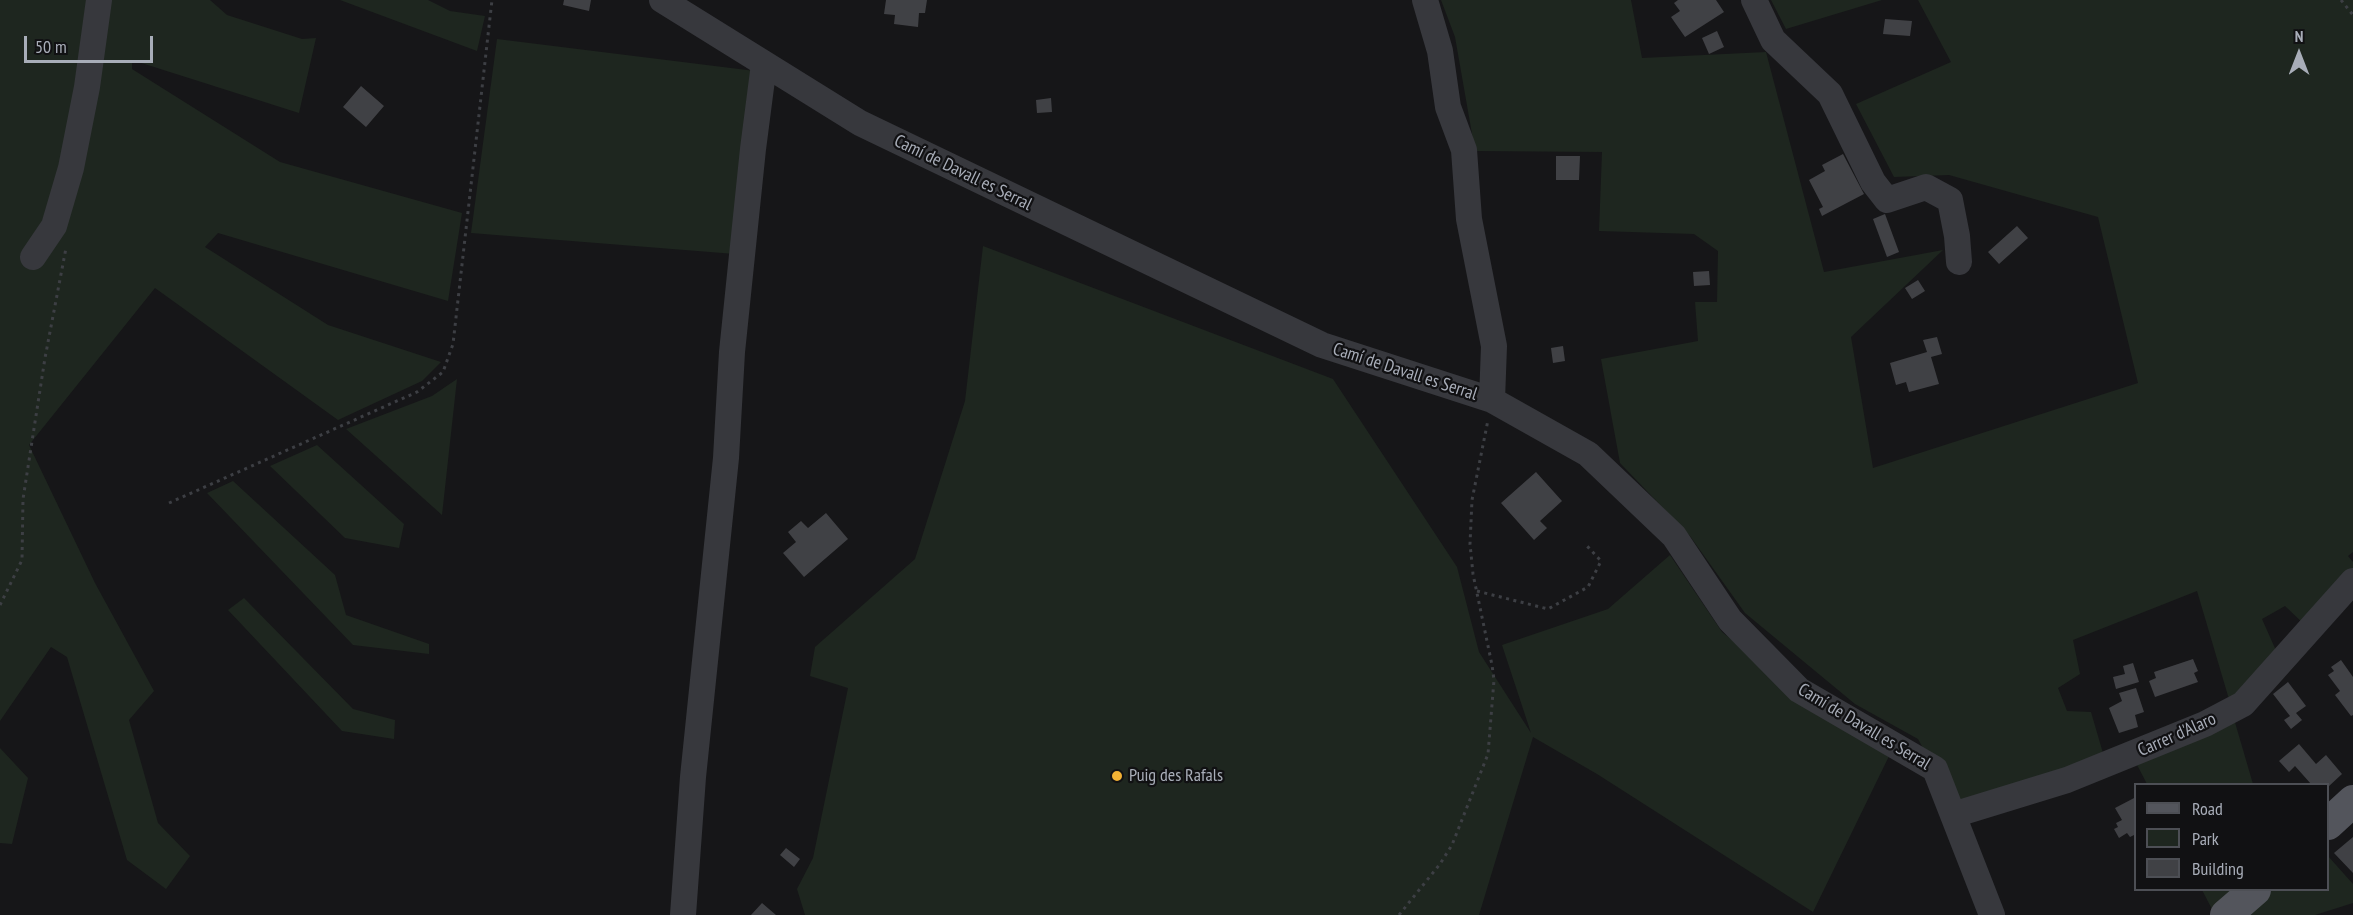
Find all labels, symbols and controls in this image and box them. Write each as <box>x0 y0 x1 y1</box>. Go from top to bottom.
scale bar <box>27 24 156 62</box>
north arrow <box>2269 24 2329 84</box>
text: N <box>2295 26 2303 46</box>
text: 50 m <box>35 35 67 58</box>
street label: Camí de Davall es Serral <box>891 130 1035 216</box>
street label: Camí de Davall es Serral <box>1330 338 1480 406</box>
street label: Camí de Davall es Serral <box>1794 679 1934 775</box>
street label: Carrer d'Alaro <box>2135 708 2219 762</box>
place label: Puig des Rafals <box>1129 765 1223 787</box>
marker: Puig des Rafals <box>1110 769 1124 783</box>
legend <box>2134 783 2329 891</box>
text: Road <box>2192 797 2223 820</box>
text: Park <box>2192 827 2219 850</box>
text: Building <box>2192 857 2244 880</box>

